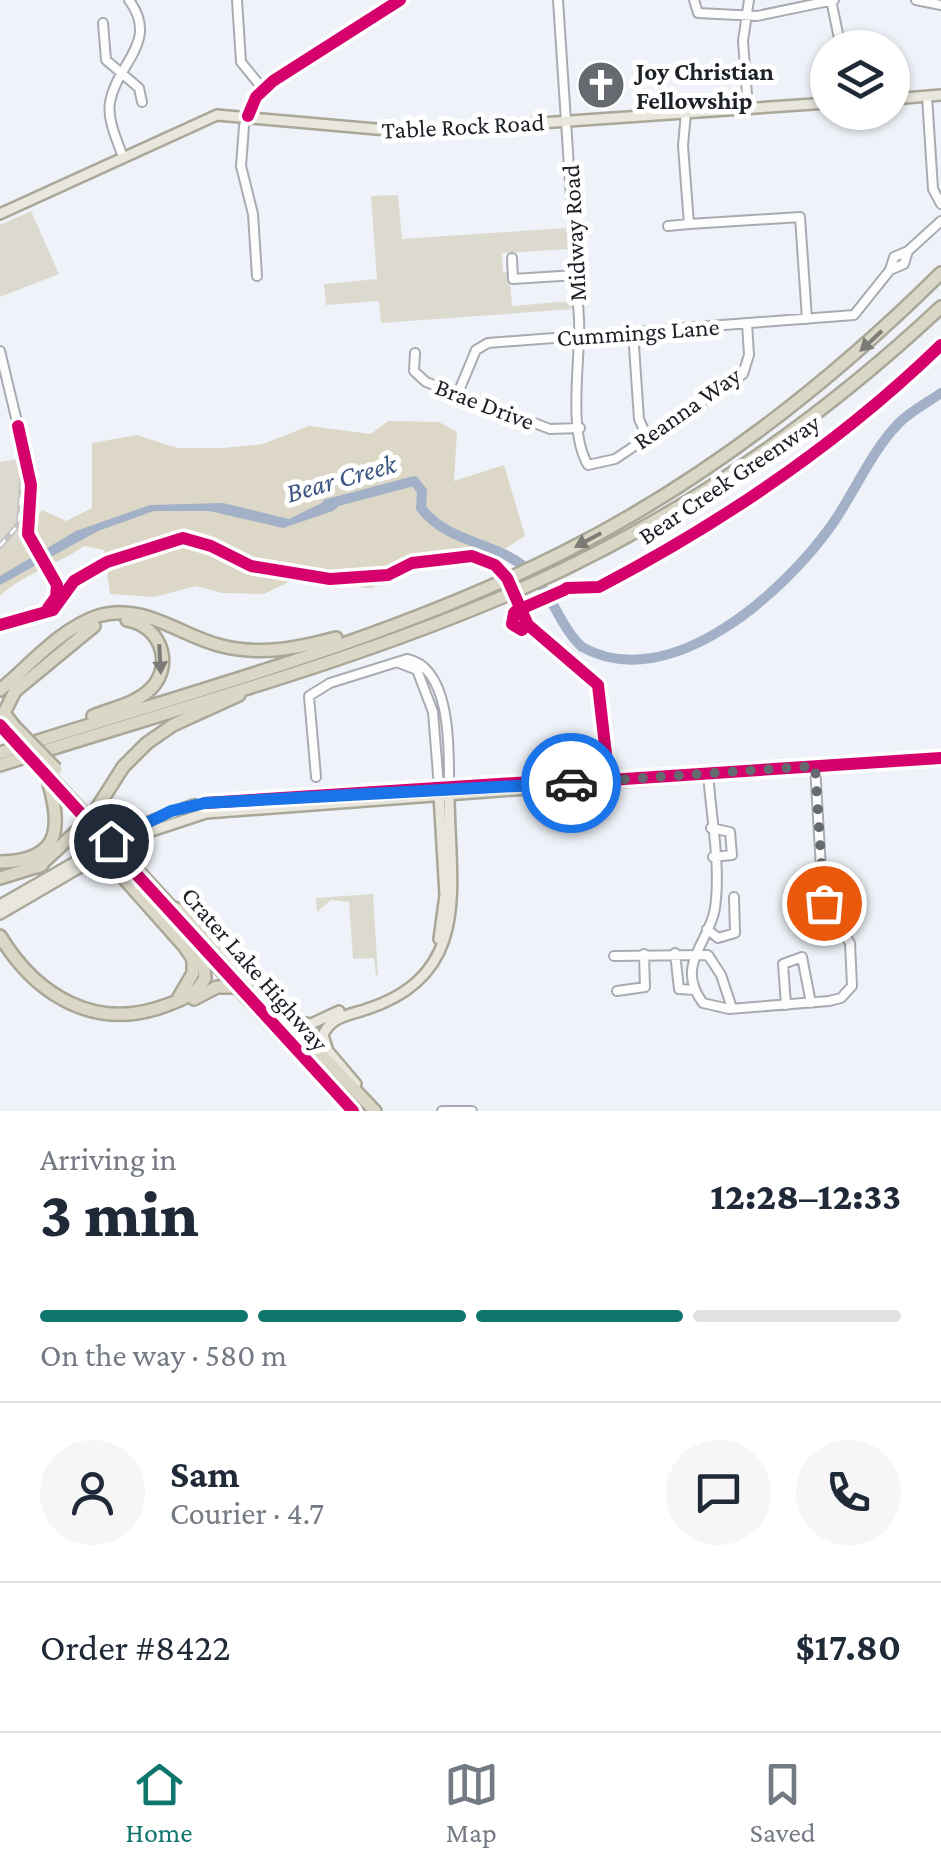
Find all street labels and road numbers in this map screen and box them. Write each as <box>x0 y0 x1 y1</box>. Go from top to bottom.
street label: Table Rock Road <box>381 108 545 144</box>
street label: Midway Road <box>557 164 592 302</box>
street label: Cummings Lane <box>556 313 720 352</box>
street label: Reanna Way <box>628 361 747 455</box>
street label: Brae Drive <box>432 373 538 435</box>
street label: Bear Creek Greenway <box>633 408 825 550</box>
street label: Crater Lake Highway <box>176 881 334 1058</box>

